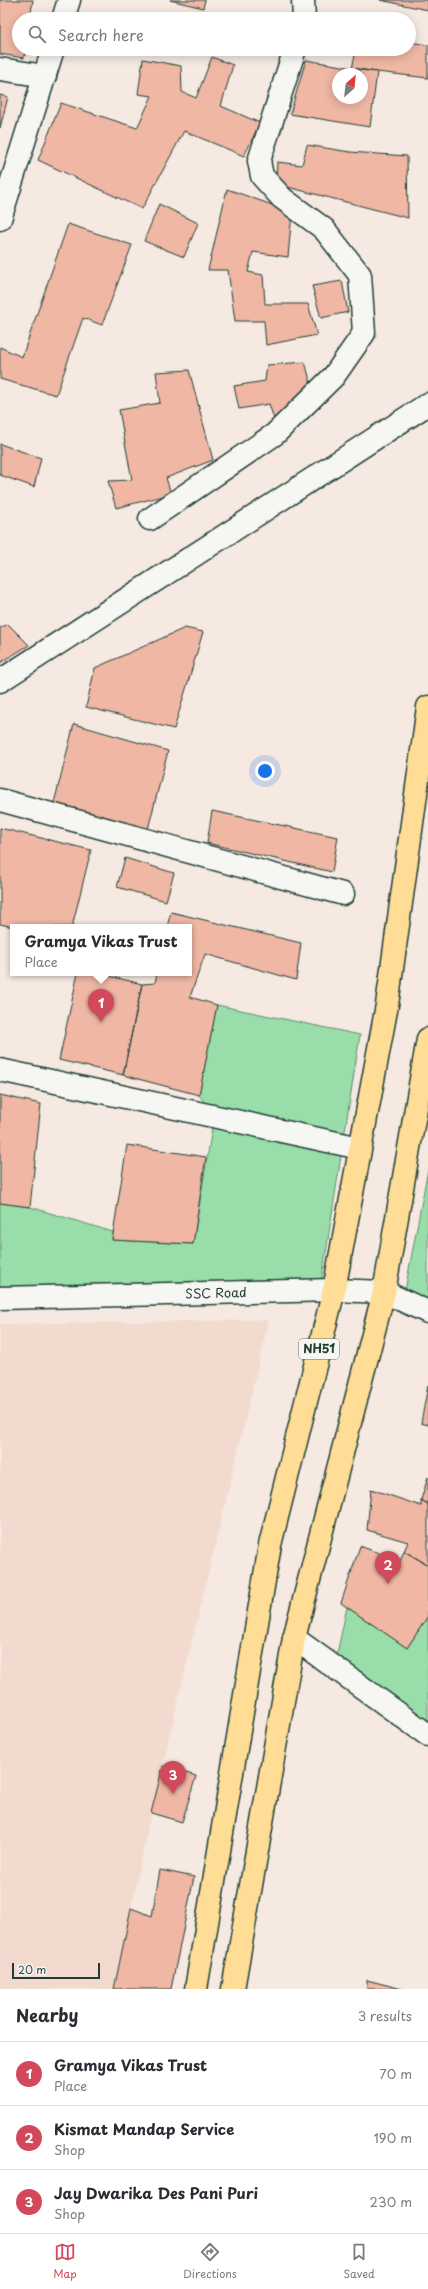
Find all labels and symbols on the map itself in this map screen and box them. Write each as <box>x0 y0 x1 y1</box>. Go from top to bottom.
north arrow <box>332 68 368 104</box>
your location <box>255 761 275 781</box>
pin: 1 <box>88 989 114 1022</box>
street label: SSC Road <box>185 1282 247 1303</box>
road number: NH51 <box>299 1339 339 1359</box>
pin: 2 <box>375 1551 401 1584</box>
pin: 3 <box>160 1761 186 1794</box>
scale bar <box>12 1961 100 1980</box>

